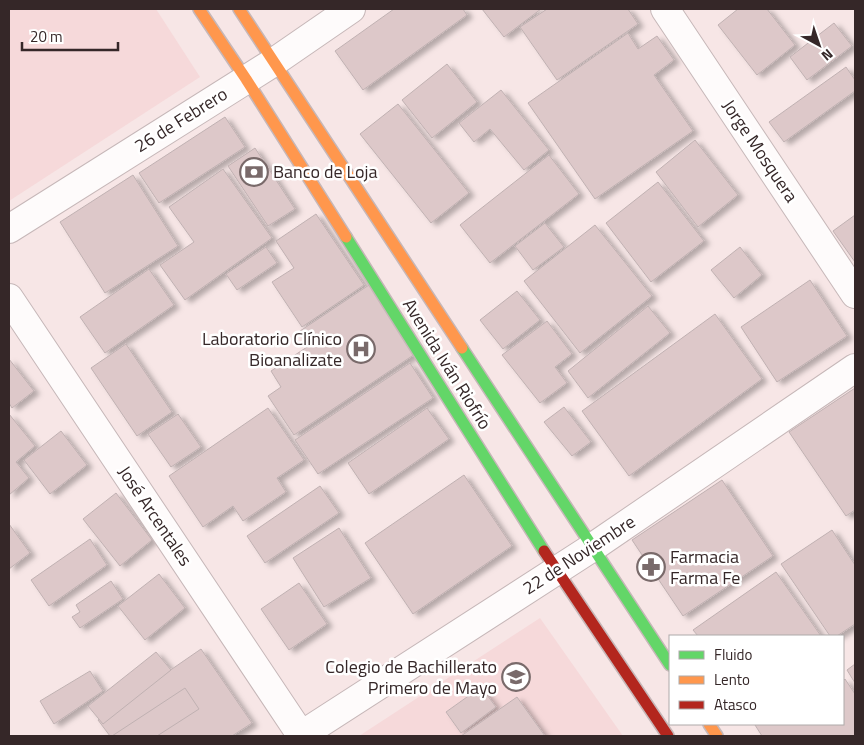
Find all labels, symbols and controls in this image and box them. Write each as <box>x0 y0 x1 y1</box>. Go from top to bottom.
scale bar <box>22 20 119 52</box>
north arrow <box>794 20 844 70</box>
text: 20 m <box>30 25 63 48</box>
text: N <box>817 44 838 67</box>
street label: 26 de Febrero <box>129 80 232 159</box>
street label: Jorge Mosquera <box>716 94 805 208</box>
bank icon: Banco de Loja <box>239 157 269 187</box>
place label: Banco de Loja <box>273 158 378 185</box>
street label: Avenida Iván Riofrío <box>396 293 499 434</box>
place label: Laboratorio Clínico Bioanalizate <box>202 325 342 373</box>
hospital icon: Laboratorio Clínico Bioanalizate <box>346 334 376 364</box>
street label: José Arcentales <box>112 460 199 571</box>
street label: 22 de Noviembre <box>517 508 640 601</box>
place label: Farmacia Farma Fe <box>670 543 740 591</box>
pharmacy icon: Farmacia Farma Fe <box>636 552 666 582</box>
legend <box>669 635 844 725</box>
text: Fluido <box>714 643 753 666</box>
place label: Colegio de Bachillerato Primero de Mayo <box>325 653 497 701</box>
school or university icon: Colegio de Bachillerato Primero de Mayo <box>501 662 531 692</box>
text: Lento <box>714 668 750 691</box>
text: Atasco <box>714 693 757 716</box>

